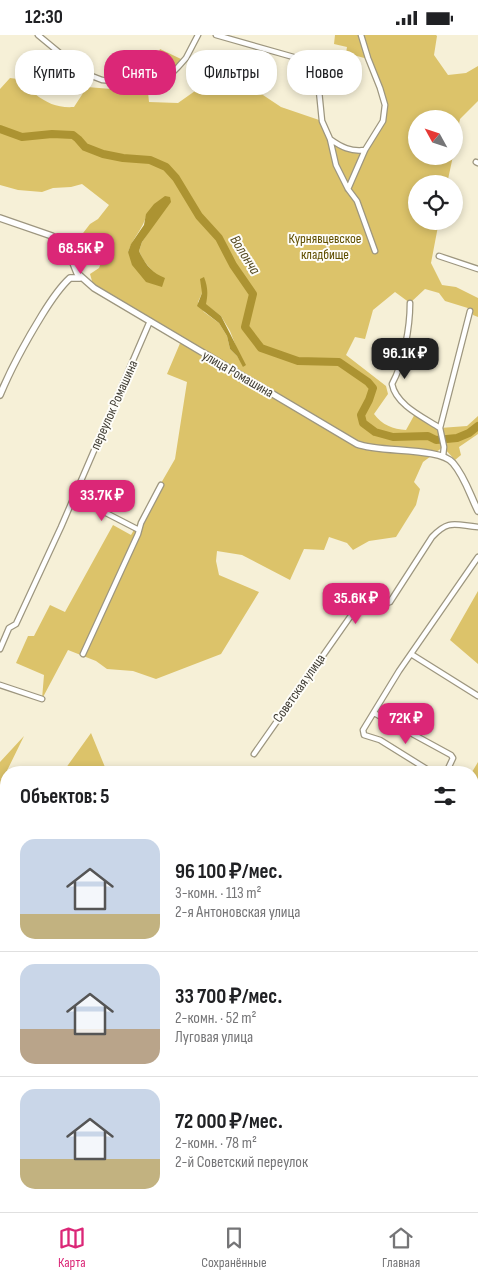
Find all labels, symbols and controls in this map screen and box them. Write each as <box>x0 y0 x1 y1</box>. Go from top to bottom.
text: 12:30 <box>25 6 63 29</box>
chip: Купить <box>15 50 94 95</box>
chip: Снять <box>104 50 176 95</box>
chip: Фильтры <box>186 50 277 95</box>
chip: Новое <box>287 50 362 95</box>
north arrow <box>408 110 462 165</box>
map controls <box>408 110 463 230</box>
button: locate <box>408 175 463 230</box>
park label: Курнявцевское кладбище <box>289 230 361 263</box>
water label: Волонча <box>226 232 264 278</box>
pin: 68.5K ₽ <box>35 233 127 275</box>
text: 68.5K ₽ <box>58 239 104 258</box>
pin: 96.1K ₽ <box>359 337 451 380</box>
text: 96.1K ₽ <box>383 344 427 363</box>
street label: улица Ромашина <box>199 347 277 401</box>
street label: переулок Ромашина <box>87 357 141 453</box>
pin: 33.7K ₽ <box>56 479 148 522</box>
text: 33.7K ₽ <box>80 486 124 505</box>
pin: 35.6K ₽ <box>310 583 402 625</box>
text: 35.6K ₽ <box>334 589 378 608</box>
street label: Советская улица <box>269 650 329 726</box>
pin: 72K ₽ <box>371 703 441 745</box>
text: 72K ₽ <box>389 709 423 728</box>
icon: filters <box>431 782 459 810</box>
text: Объектов: 5 <box>20 784 110 809</box>
icon: home <box>60 859 120 919</box>
text: 96 100 ₽/мес. <box>175 859 283 884</box>
text: 3-комн. · 113 m² <box>175 884 262 903</box>
text: 2-я Антоновская улица <box>175 903 300 922</box>
icon: home <box>60 984 120 1044</box>
text: 33 700 ₽/мес. <box>175 984 282 1009</box>
text: 2-комн. · 52 m² <box>175 1009 257 1028</box>
text: Луговая улица <box>175 1028 253 1047</box>
icon: home <box>60 1109 120 1169</box>
text: 72 000 ₽/мес. <box>175 1109 283 1134</box>
text: 2-комн. · 78 m² <box>175 1134 257 1153</box>
text: 2-й Советский переулок <box>175 1153 308 1172</box>
tab: Карта <box>58 1224 86 1271</box>
tab: Сохранённые <box>201 1224 267 1271</box>
tab: Главная <box>382 1224 420 1271</box>

